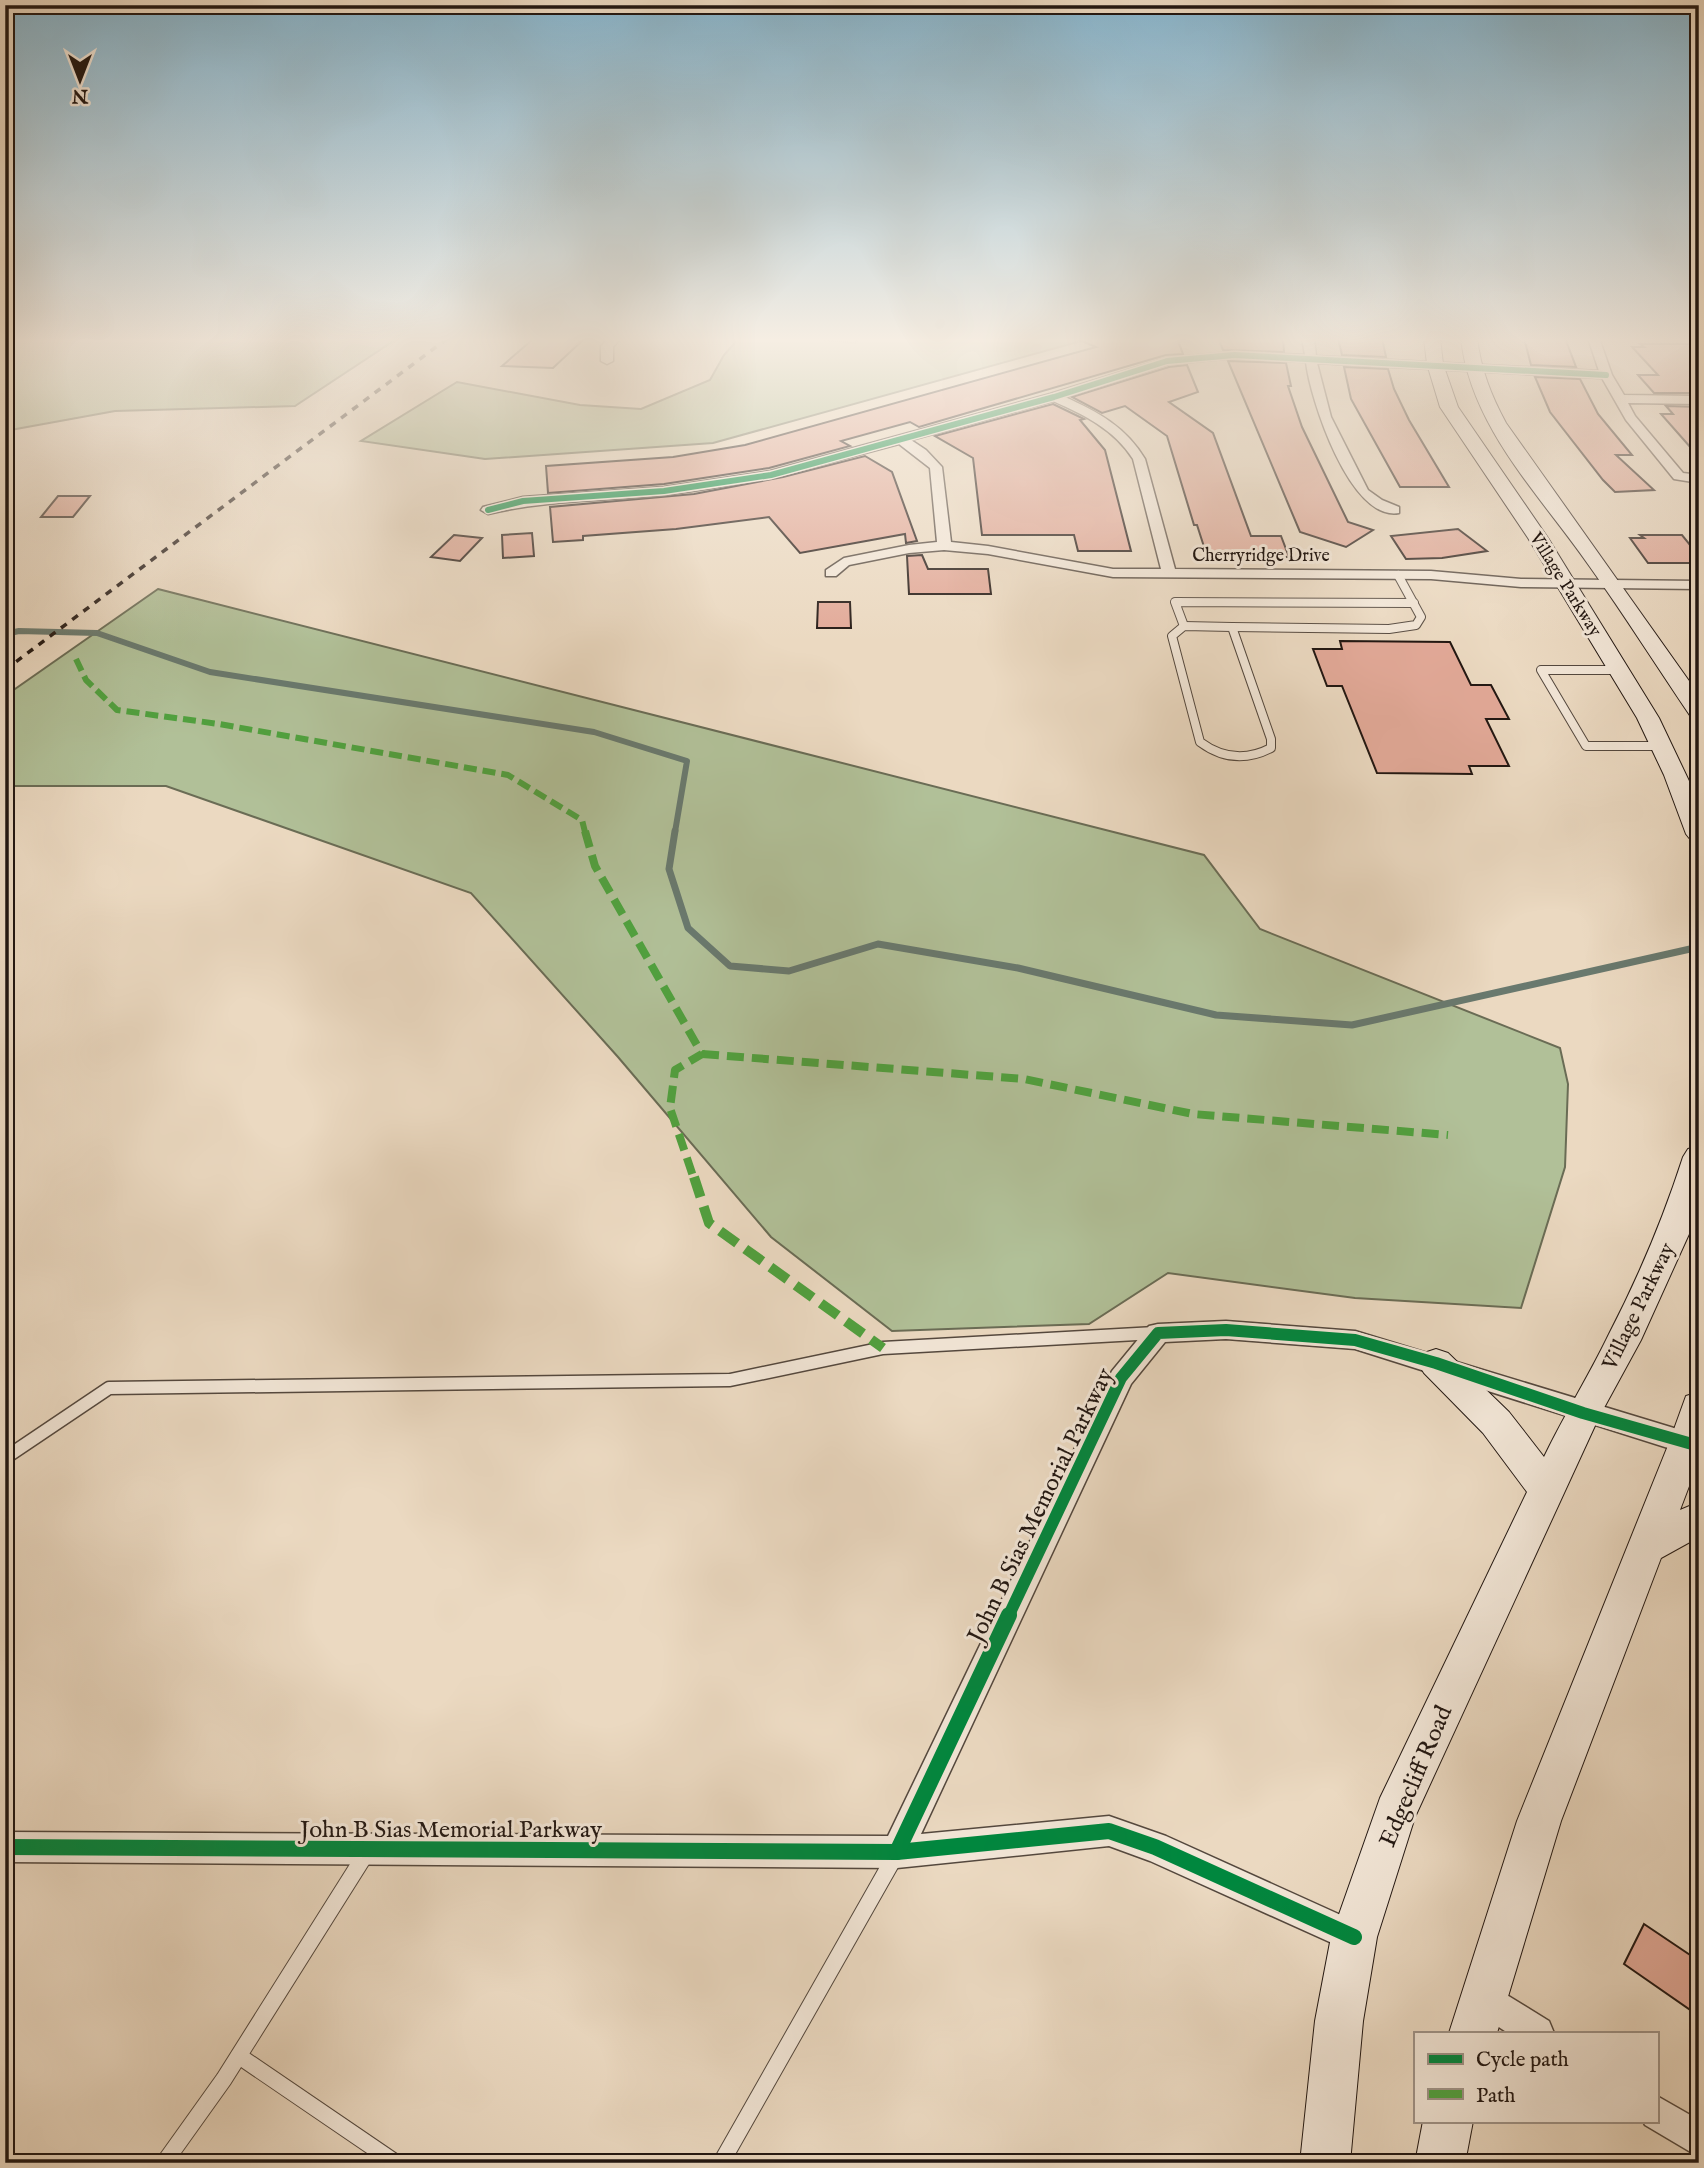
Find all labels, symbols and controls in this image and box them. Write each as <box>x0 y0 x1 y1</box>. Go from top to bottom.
north arrow <box>46 46 116 116</box>
text: N <box>71 83 89 107</box>
street label: Village Parkway <box>1523 528 1606 641</box>
street label: Cherryridge Drive <box>1192 545 1330 568</box>
street label: Village Parkway <box>1596 1238 1682 1376</box>
street label: John B Sias Memorial Parkway <box>960 1363 1122 1651</box>
street label: Edgecliff Road <box>1373 1701 1460 1852</box>
street label: John B Sias Memorial Parkway <box>297 1815 602 1846</box>
legend <box>1414 2032 1658 2122</box>
text: Cycle path <box>1476 2047 1569 2074</box>
text: Path <box>1476 2083 1515 2110</box>

